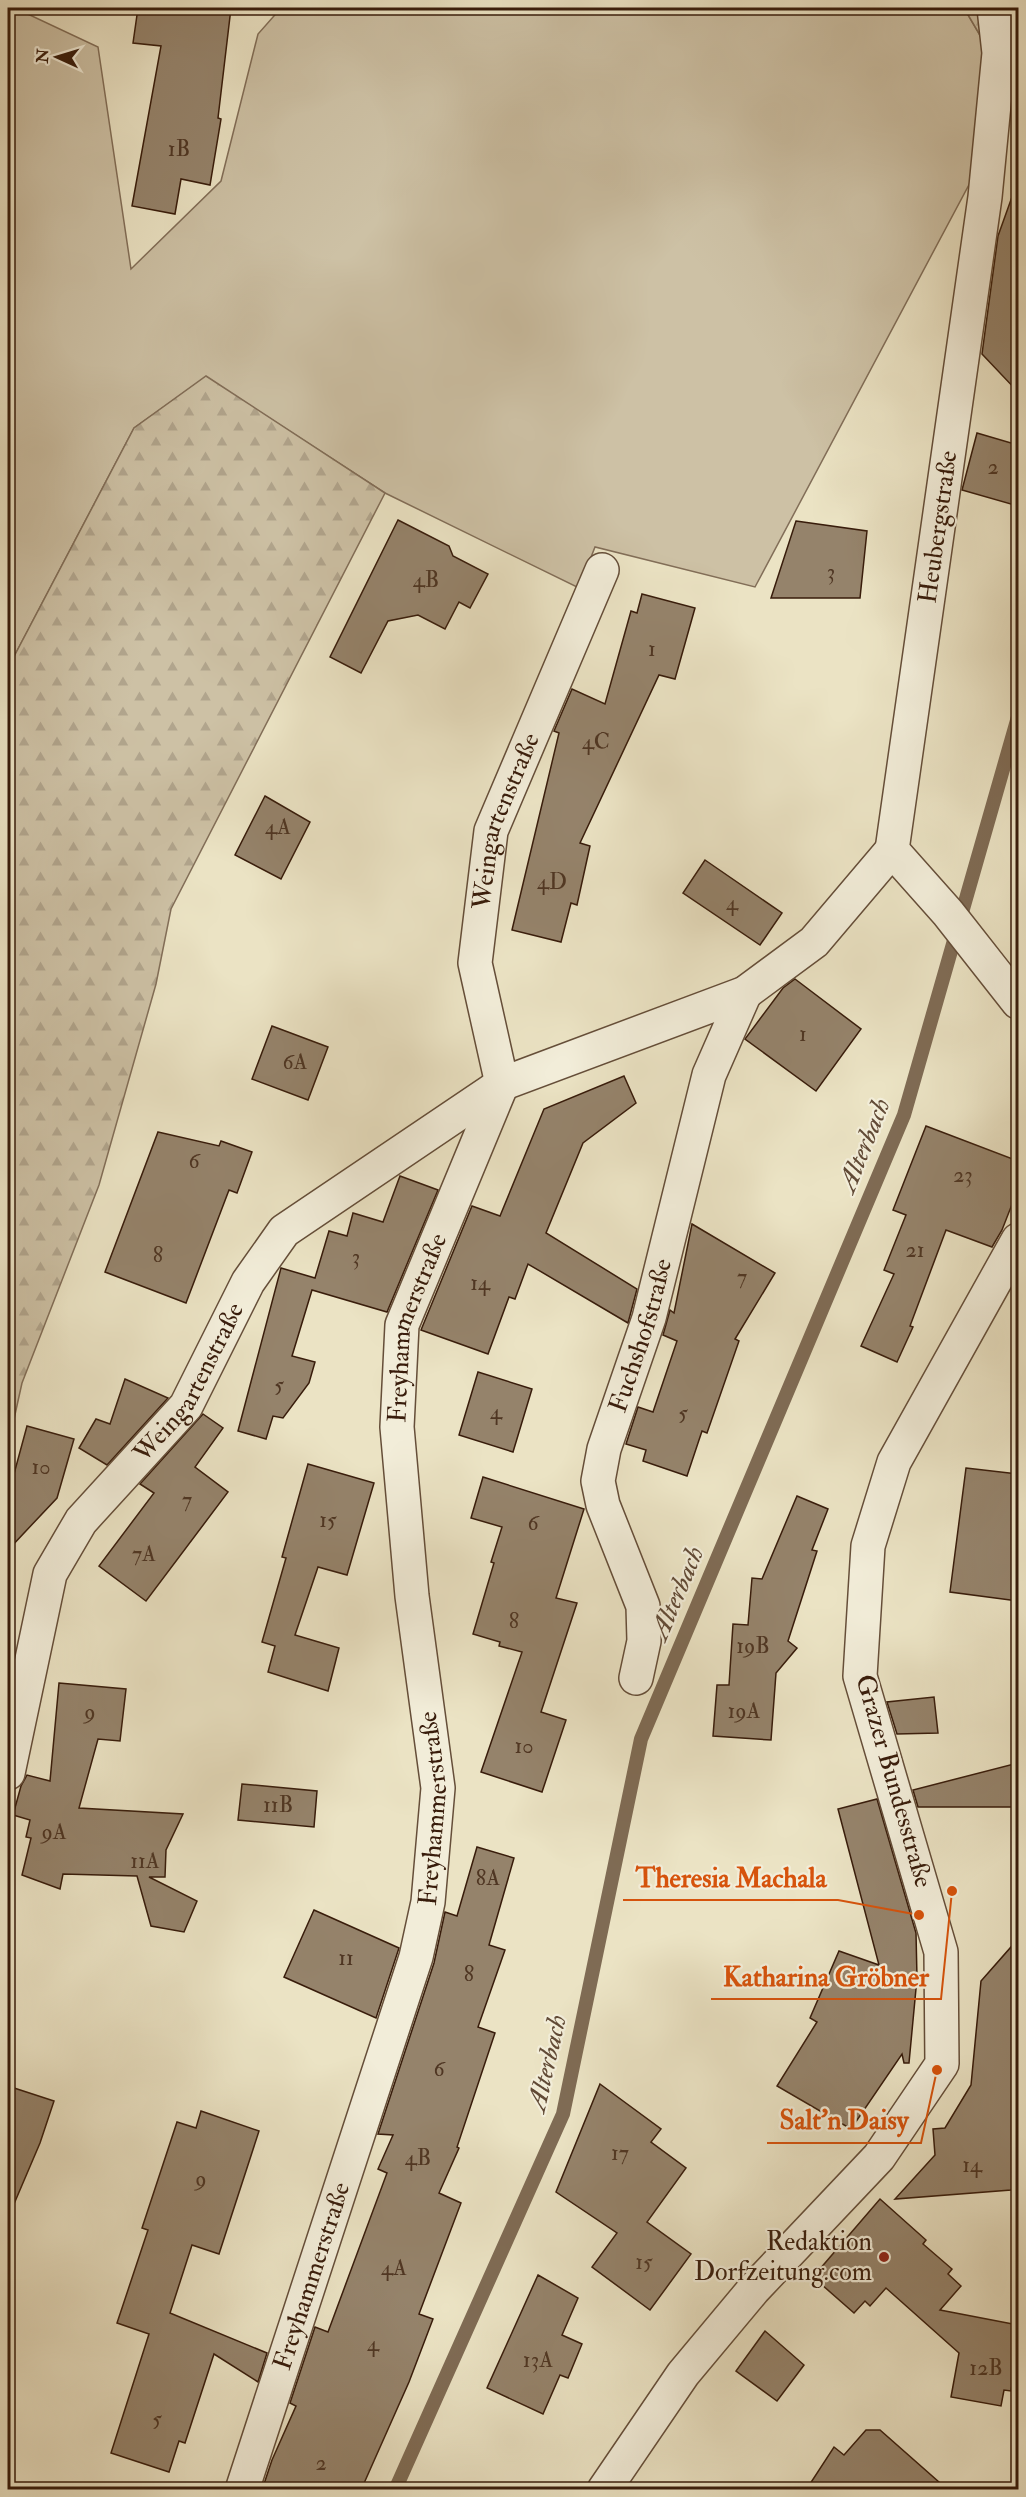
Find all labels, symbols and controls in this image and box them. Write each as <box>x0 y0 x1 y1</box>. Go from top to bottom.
north arrow <box>27 27 87 87</box>
text: N <box>32 48 54 65</box>
house number: 1B <box>168 135 190 163</box>
street label: Heubergstraße <box>911 448 965 605</box>
house number: 2 <box>987 453 999 481</box>
house number: 3 <box>827 558 835 586</box>
house number: 4B <box>413 566 439 594</box>
house number: 1 <box>648 635 656 663</box>
street label: Weingartenstraße <box>466 728 547 912</box>
house number: 4C <box>582 728 610 756</box>
house number: 4A <box>265 813 291 841</box>
house number: 4D <box>537 868 567 896</box>
house number: 4 <box>726 889 739 917</box>
house number: 1 <box>799 1020 807 1048</box>
house number: 6A <box>282 1048 308 1076</box>
water label: Alterbach <box>829 1093 898 1199</box>
house number: 6 <box>188 1147 201 1175</box>
house number: 23 <box>953 1161 973 1189</box>
street label: Freyhammerstraße <box>381 1228 454 1423</box>
house number: 21 <box>905 1236 925 1264</box>
house number: 8 <box>153 1241 163 1269</box>
house number: 3 <box>352 1243 360 1271</box>
street label: Fuchshofstraße <box>602 1255 679 1417</box>
house number: 7 <box>737 1263 747 1291</box>
house number: 14 <box>470 1269 491 1297</box>
street label: Weingartenstraße <box>126 1297 251 1470</box>
house number: 5 <box>274 1371 284 1399</box>
house number: 4 <box>490 1398 503 1426</box>
house number: 5 <box>678 1399 688 1427</box>
house number: 10 <box>31 1453 51 1481</box>
house number: 7 <box>182 1486 192 1514</box>
house number: 15 <box>319 1506 337 1534</box>
house number: 6 <box>527 1509 540 1537</box>
house number: 7A <box>132 1540 156 1568</box>
water label: Alterbach <box>641 1541 711 1647</box>
house number: 8 <box>509 1607 519 1635</box>
house number: 19B <box>736 1632 770 1660</box>
street label: Grazer Bundesstraße <box>848 1671 940 1891</box>
house number: 19A <box>727 1697 761 1725</box>
house number: 9 <box>82 1698 96 1726</box>
street label: Freyhammerstraße <box>412 1709 454 1907</box>
house number: 10 <box>514 1732 534 1760</box>
house number: 11B <box>263 1791 293 1819</box>
house number: 9A <box>39 1818 67 1846</box>
house number: 11A <box>130 1847 160 1875</box>
callout: Theresia Machala <box>623 1855 838 1900</box>
text: Theresia Machala <box>634 1862 828 1895</box>
house number: 8A <box>476 1864 500 1892</box>
house number: 11 <box>338 1944 354 1972</box>
callout: Katharina Gröbner <box>711 1954 941 1999</box>
house number: 8 <box>464 1960 474 1988</box>
text: Katharina Gröbner <box>723 1961 930 1994</box>
water label: Alterbach <box>519 2011 574 2117</box>
house number: 6 <box>433 2055 446 2083</box>
callout: Salt’n Daisy <box>767 2098 921 2143</box>
text: Salt’n Daisy <box>779 2104 910 2138</box>
house number: 17 <box>611 2139 629 2167</box>
house number: 4B <box>405 2144 431 2172</box>
house number: 14 <box>962 2151 983 2179</box>
house number: 9 <box>193 2165 207 2193</box>
street label: Freyhammerstraße <box>266 2178 357 2374</box>
place label: Redaktion Dorfzeitung.com <box>694 2226 872 2288</box>
house number: 15 <box>635 2248 653 2276</box>
marker: Redaktion Dorfzeitung.com <box>877 2250 891 2264</box>
house number: 4A <box>381 2254 407 2282</box>
house number: 4 <box>367 2330 380 2358</box>
house number: 13A <box>523 2346 553 2374</box>
house number: 12B <box>969 2354 1003 2382</box>
house number: 5 <box>152 2405 162 2433</box>
house number: 2 <box>315 2449 327 2477</box>

